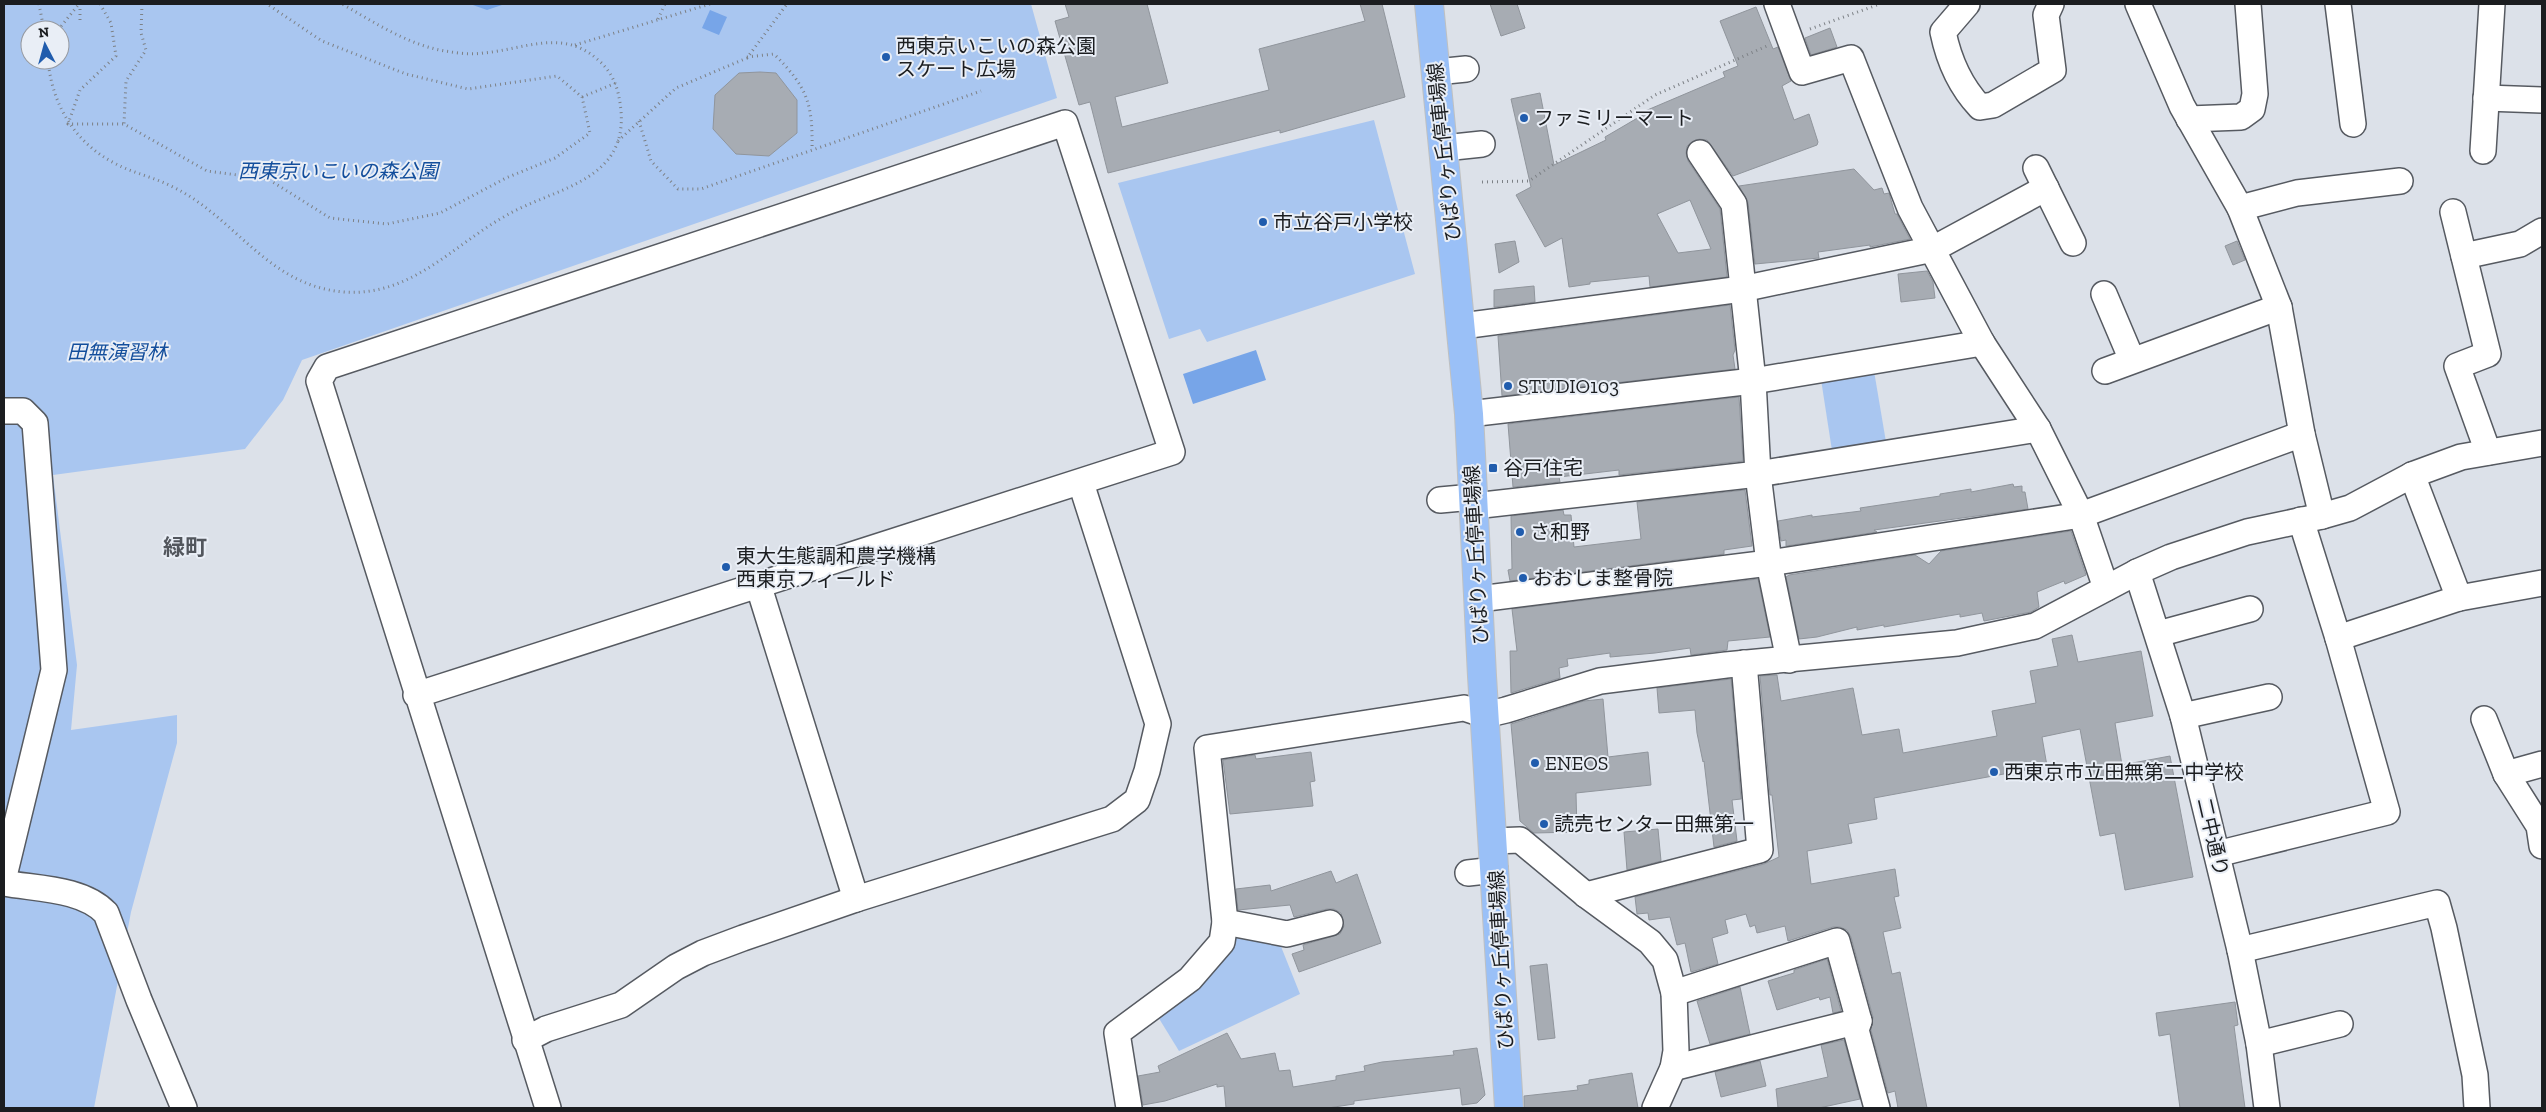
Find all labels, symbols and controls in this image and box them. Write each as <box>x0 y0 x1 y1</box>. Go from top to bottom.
north arrow <box>20 20 70 70</box>
text: N <box>38 24 50 42</box>
place label: 西東京いこいの森公園 スケート広場 <box>896 34 1096 81</box>
marker: 西東京いこいの森公園 スケート広場 <box>880 51 892 63</box>
street label: ひばりヶ丘停車場線 <box>1423 61 1465 243</box>
place label: ファミリーマート <box>1534 106 1694 130</box>
marker: ファミリーマート <box>1518 112 1530 124</box>
park label: 西東京いこいの森公園 <box>238 159 441 183</box>
place label: 市立谷戸小学校 <box>1273 210 1413 234</box>
marker: 市立谷戸小学校 <box>1257 216 1269 228</box>
park label: 田無演習林 <box>67 340 169 364</box>
place label: STUDIO103 <box>1518 374 1619 398</box>
marker: STUDIO103 <box>1502 380 1514 392</box>
place label: 谷戸住宅 <box>1503 456 1583 480</box>
marker: 谷戸住宅 <box>1487 462 1499 474</box>
street label: ひばりヶ丘停車場線 <box>1459 464 1493 646</box>
place label: さ和野 <box>1530 520 1590 544</box>
marker: さ和野 <box>1514 526 1526 538</box>
district label: 緑町 <box>163 534 207 561</box>
place label: 東大生態調和農学機構 西東京フィールド <box>736 544 936 591</box>
marker: 東大生態調和農学機構 西東京フィールド <box>720 561 732 573</box>
place label: おおしま整骨院 <box>1533 566 1673 590</box>
marker: おおしま整骨院 <box>1517 572 1529 584</box>
place label: ENEOS <box>1545 751 1609 775</box>
marker: ENEOS <box>1529 757 1541 769</box>
place label: 西東京市立田無第二中学校 <box>2004 760 2244 784</box>
marker: 西東京市立田無第二中学校 <box>1988 766 2000 778</box>
street label: 二中通り <box>2192 795 2234 879</box>
place label: 読売センター田無第一 <box>1554 812 1754 836</box>
marker: 読売センター田無第一 <box>1538 818 1550 830</box>
street label: ひばりヶ丘停車場線 <box>1484 869 1518 1051</box>

